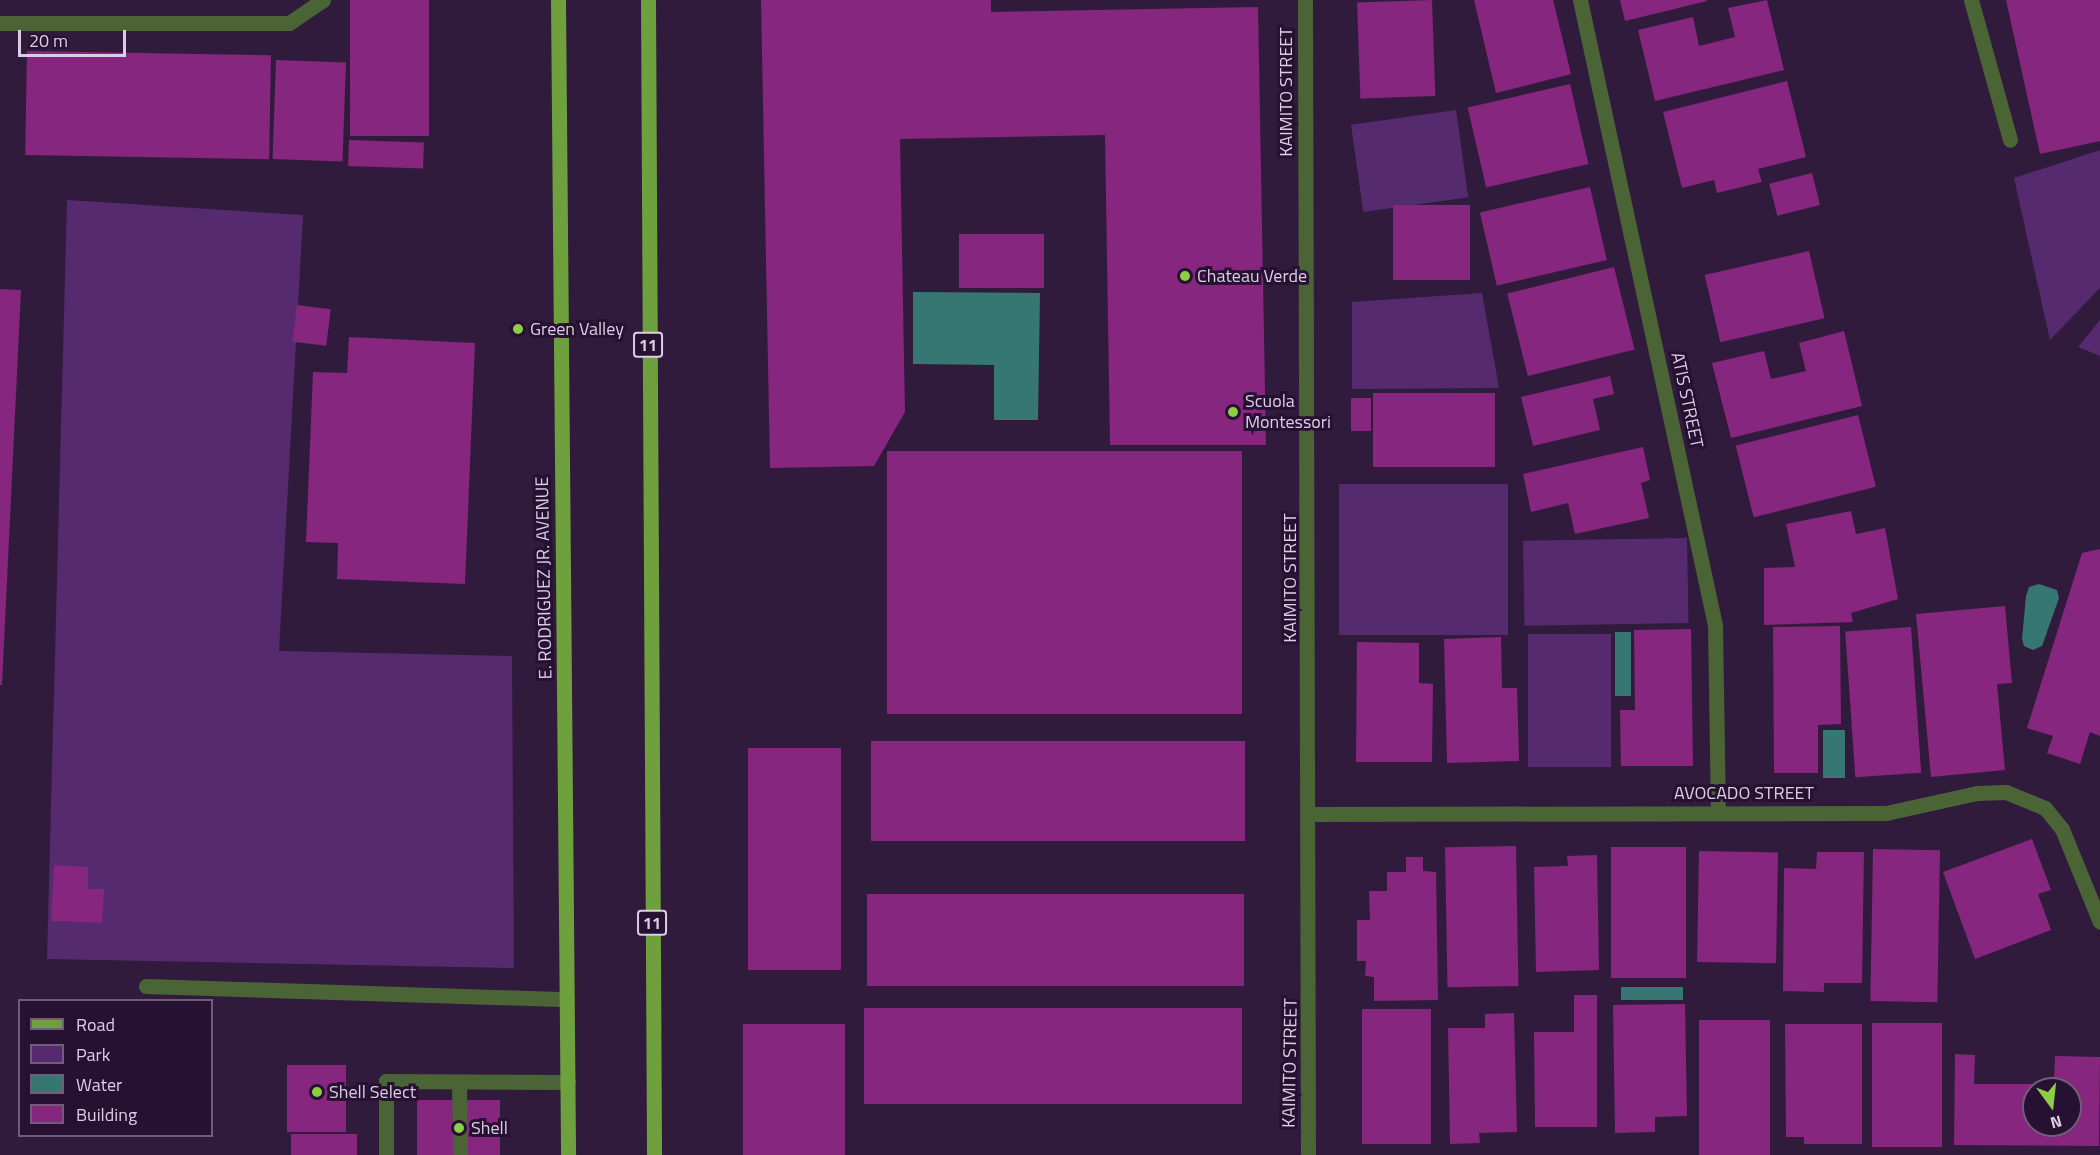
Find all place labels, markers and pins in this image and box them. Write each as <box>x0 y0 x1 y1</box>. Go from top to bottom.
place label: Chateau Verde <box>1197 265 1307 287</box>
marker: Chateau Verde <box>1178 269 1192 283</box>
place label: Green Valley <box>530 318 624 340</box>
marker: Green Valley <box>511 322 525 336</box>
place label: Scuola Montessori <box>1245 391 1331 434</box>
marker: Scuola Montessori <box>1226 405 1240 419</box>
place label: Shell Select <box>329 1081 416 1103</box>
marker: Shell Select <box>310 1085 324 1099</box>
place label: Shell <box>471 1117 508 1139</box>
marker: Shell <box>452 1121 466 1135</box>

